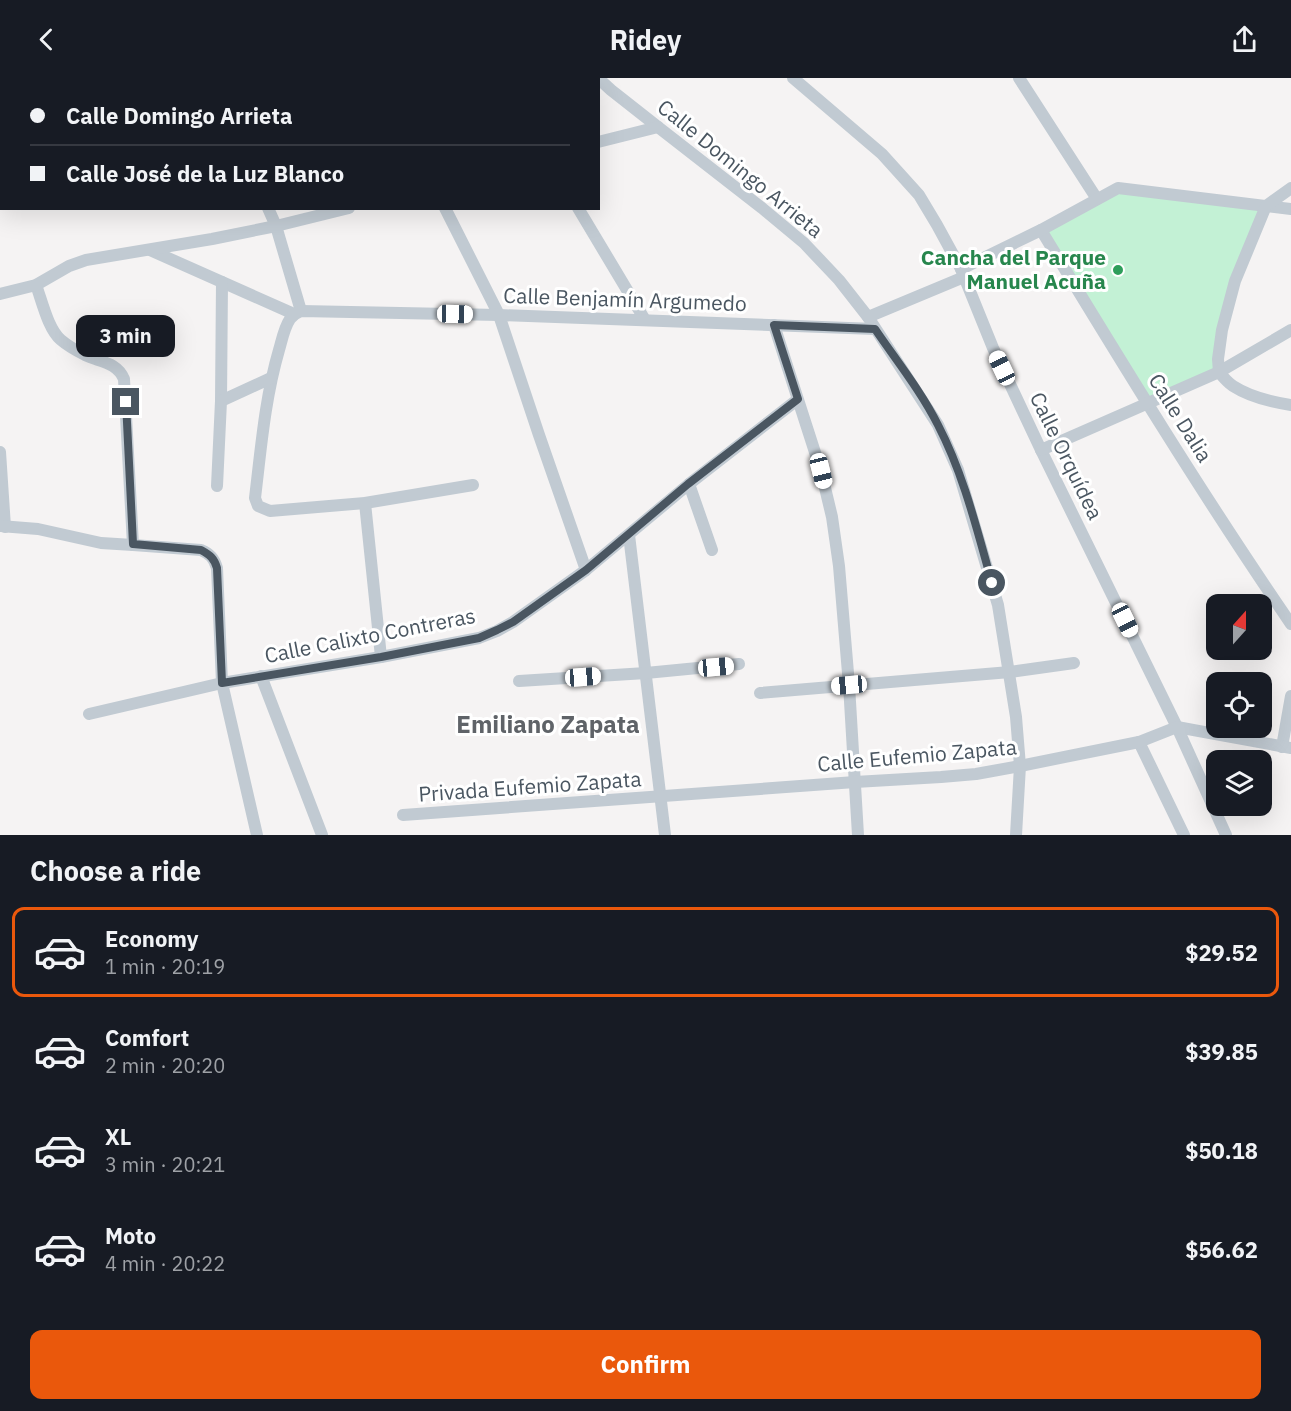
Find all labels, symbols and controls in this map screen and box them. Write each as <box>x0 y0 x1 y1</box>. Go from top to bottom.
text: Ridey <box>610 22 681 57</box>
icon: back <box>30 23 63 56</box>
icon: share <box>1228 23 1261 56</box>
street label: Calle Domingo Arrieta <box>652 93 829 244</box>
text: Calle Domingo Arrieta <box>66 101 292 130</box>
text: Calle José de la Luz Blanco <box>66 159 344 188</box>
place label: Cancha del Parque Manuel Acuña <box>921 243 1106 295</box>
marker: Cancha del Parque Manuel Acuña <box>1111 263 1125 277</box>
street label: Calle Benjamín Argumedo <box>503 281 747 317</box>
car <box>437 305 473 323</box>
callout: 3 min <box>76 315 176 357</box>
text: 3 min <box>99 322 152 349</box>
car <box>986 348 1018 388</box>
street label: Calle Dalia <box>1143 368 1219 467</box>
street label: Calle Orquídea <box>1024 387 1110 524</box>
route end <box>112 388 139 415</box>
car <box>808 451 834 491</box>
route start <box>978 569 1005 596</box>
north arrow <box>1206 594 1272 660</box>
map controls <box>1206 594 1272 816</box>
car <box>1109 600 1141 640</box>
street label: Calle Calixto Contreras <box>262 601 478 669</box>
car <box>697 656 735 678</box>
car <box>564 667 602 687</box>
button: locate <box>1206 672 1272 738</box>
car <box>830 674 868 696</box>
district label: Emiliano Zapata <box>456 708 640 740</box>
street label: Calle Eufemio Zapata <box>816 732 1018 778</box>
button: layers <box>1206 750 1272 816</box>
street label: Privada Eufemio Zapata <box>418 764 642 808</box>
text: Choose a ride <box>30 853 201 888</box>
text: Economy <box>105 924 199 953</box>
icon: car <box>33 925 87 979</box>
text: $29.52 <box>1185 938 1258 967</box>
text: 1 min · 20:19 <box>105 953 225 980</box>
text: Comfort <box>105 1023 189 1052</box>
icon: car <box>33 1024 87 1078</box>
text: $39.85 <box>1185 1037 1258 1066</box>
text: 2 min · 20:20 <box>105 1052 225 1079</box>
text: XL <box>105 1122 131 1151</box>
icon: car <box>33 1123 87 1177</box>
text: $50.18 <box>1185 1136 1258 1165</box>
text: 3 min · 20:21 <box>105 1151 225 1178</box>
text: Moto <box>105 1221 156 1250</box>
icon: car <box>33 1222 87 1276</box>
text: $56.62 <box>1185 1235 1258 1264</box>
text: 4 min · 20:22 <box>105 1250 225 1277</box>
button: Confirm <box>30 1330 1261 1399</box>

